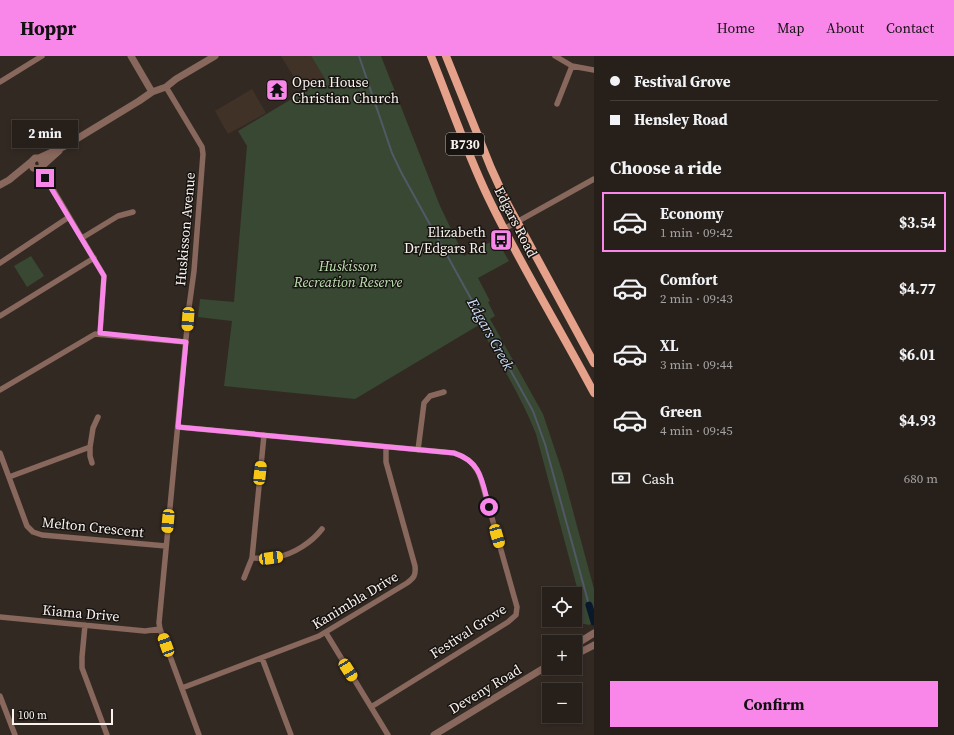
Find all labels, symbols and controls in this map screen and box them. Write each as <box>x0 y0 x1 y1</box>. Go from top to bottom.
text: Hoppr <box>20 15 76 41</box>
text: Home <box>717 18 755 38</box>
text: Map <box>777 18 804 38</box>
text: About <box>826 18 864 38</box>
text: Contact <box>886 18 934 38</box>
text: Festival Grove <box>634 71 731 92</box>
place label: Open House Christian Church <box>292 72 399 108</box>
temple icon: Open House Christian Church <box>264 77 290 103</box>
text: Hensley Road <box>634 109 728 130</box>
callout: 2 min <box>12 120 78 148</box>
text: 2 min <box>28 125 62 142</box>
road number: B730 <box>446 133 484 155</box>
text: Choose a ride <box>610 155 722 180</box>
route end <box>36 169 54 187</box>
street label: Huskisson Avenue <box>170 171 200 287</box>
street label: Edgars Road <box>490 183 542 261</box>
text: Economy <box>660 203 724 224</box>
icon: car <box>612 204 648 240</box>
text: $3.54 <box>899 212 936 233</box>
place label: Elizabeth Dr/Edgars Rd <box>404 222 486 258</box>
text: 1 min · 09:42 <box>660 224 733 241</box>
bus stop icon: Elizabeth Dr/Edgars Rd <box>488 227 514 253</box>
park label: Huskisson Recreation Reserve <box>293 256 403 292</box>
text: Comfort <box>660 269 718 290</box>
icon: car <box>612 270 648 306</box>
text: $4.77 <box>899 278 936 299</box>
text: 2 min · 09:43 <box>660 290 733 307</box>
water label: Edgars Creek <box>462 293 520 375</box>
car <box>181 307 195 331</box>
text: XL <box>660 335 679 356</box>
icon: car <box>612 336 648 372</box>
text: $6.01 <box>899 344 936 365</box>
text: 3 min · 09:44 <box>660 356 733 373</box>
text: Green <box>660 401 702 422</box>
icon: car <box>612 402 648 438</box>
text: $4.93 <box>899 410 936 431</box>
text: 4 min · 09:45 <box>660 422 733 439</box>
car <box>253 460 267 486</box>
icon: cash <box>610 467 632 489</box>
text: Cash <box>642 468 674 489</box>
text: 680 m <box>904 470 938 487</box>
route start <box>480 498 498 516</box>
car <box>161 509 175 533</box>
street label: Melton Crescent <box>41 512 145 542</box>
car <box>488 523 506 549</box>
car <box>258 550 284 566</box>
street label: Kanimbla Drive <box>308 566 402 634</box>
map controls <box>542 587 582 723</box>
button: locate <box>542 587 582 627</box>
street label: Festival Grove <box>426 599 510 663</box>
street label: Kiama Drive <box>42 600 120 626</box>
car <box>156 632 176 658</box>
button: + <box>542 635 582 675</box>
car <box>337 657 359 683</box>
street label: Deveny Road <box>445 660 525 718</box>
button: Confirm <box>610 681 938 727</box>
button: − <box>542 683 582 723</box>
scale bar <box>12 707 113 726</box>
text: 100 m <box>18 708 47 723</box>

